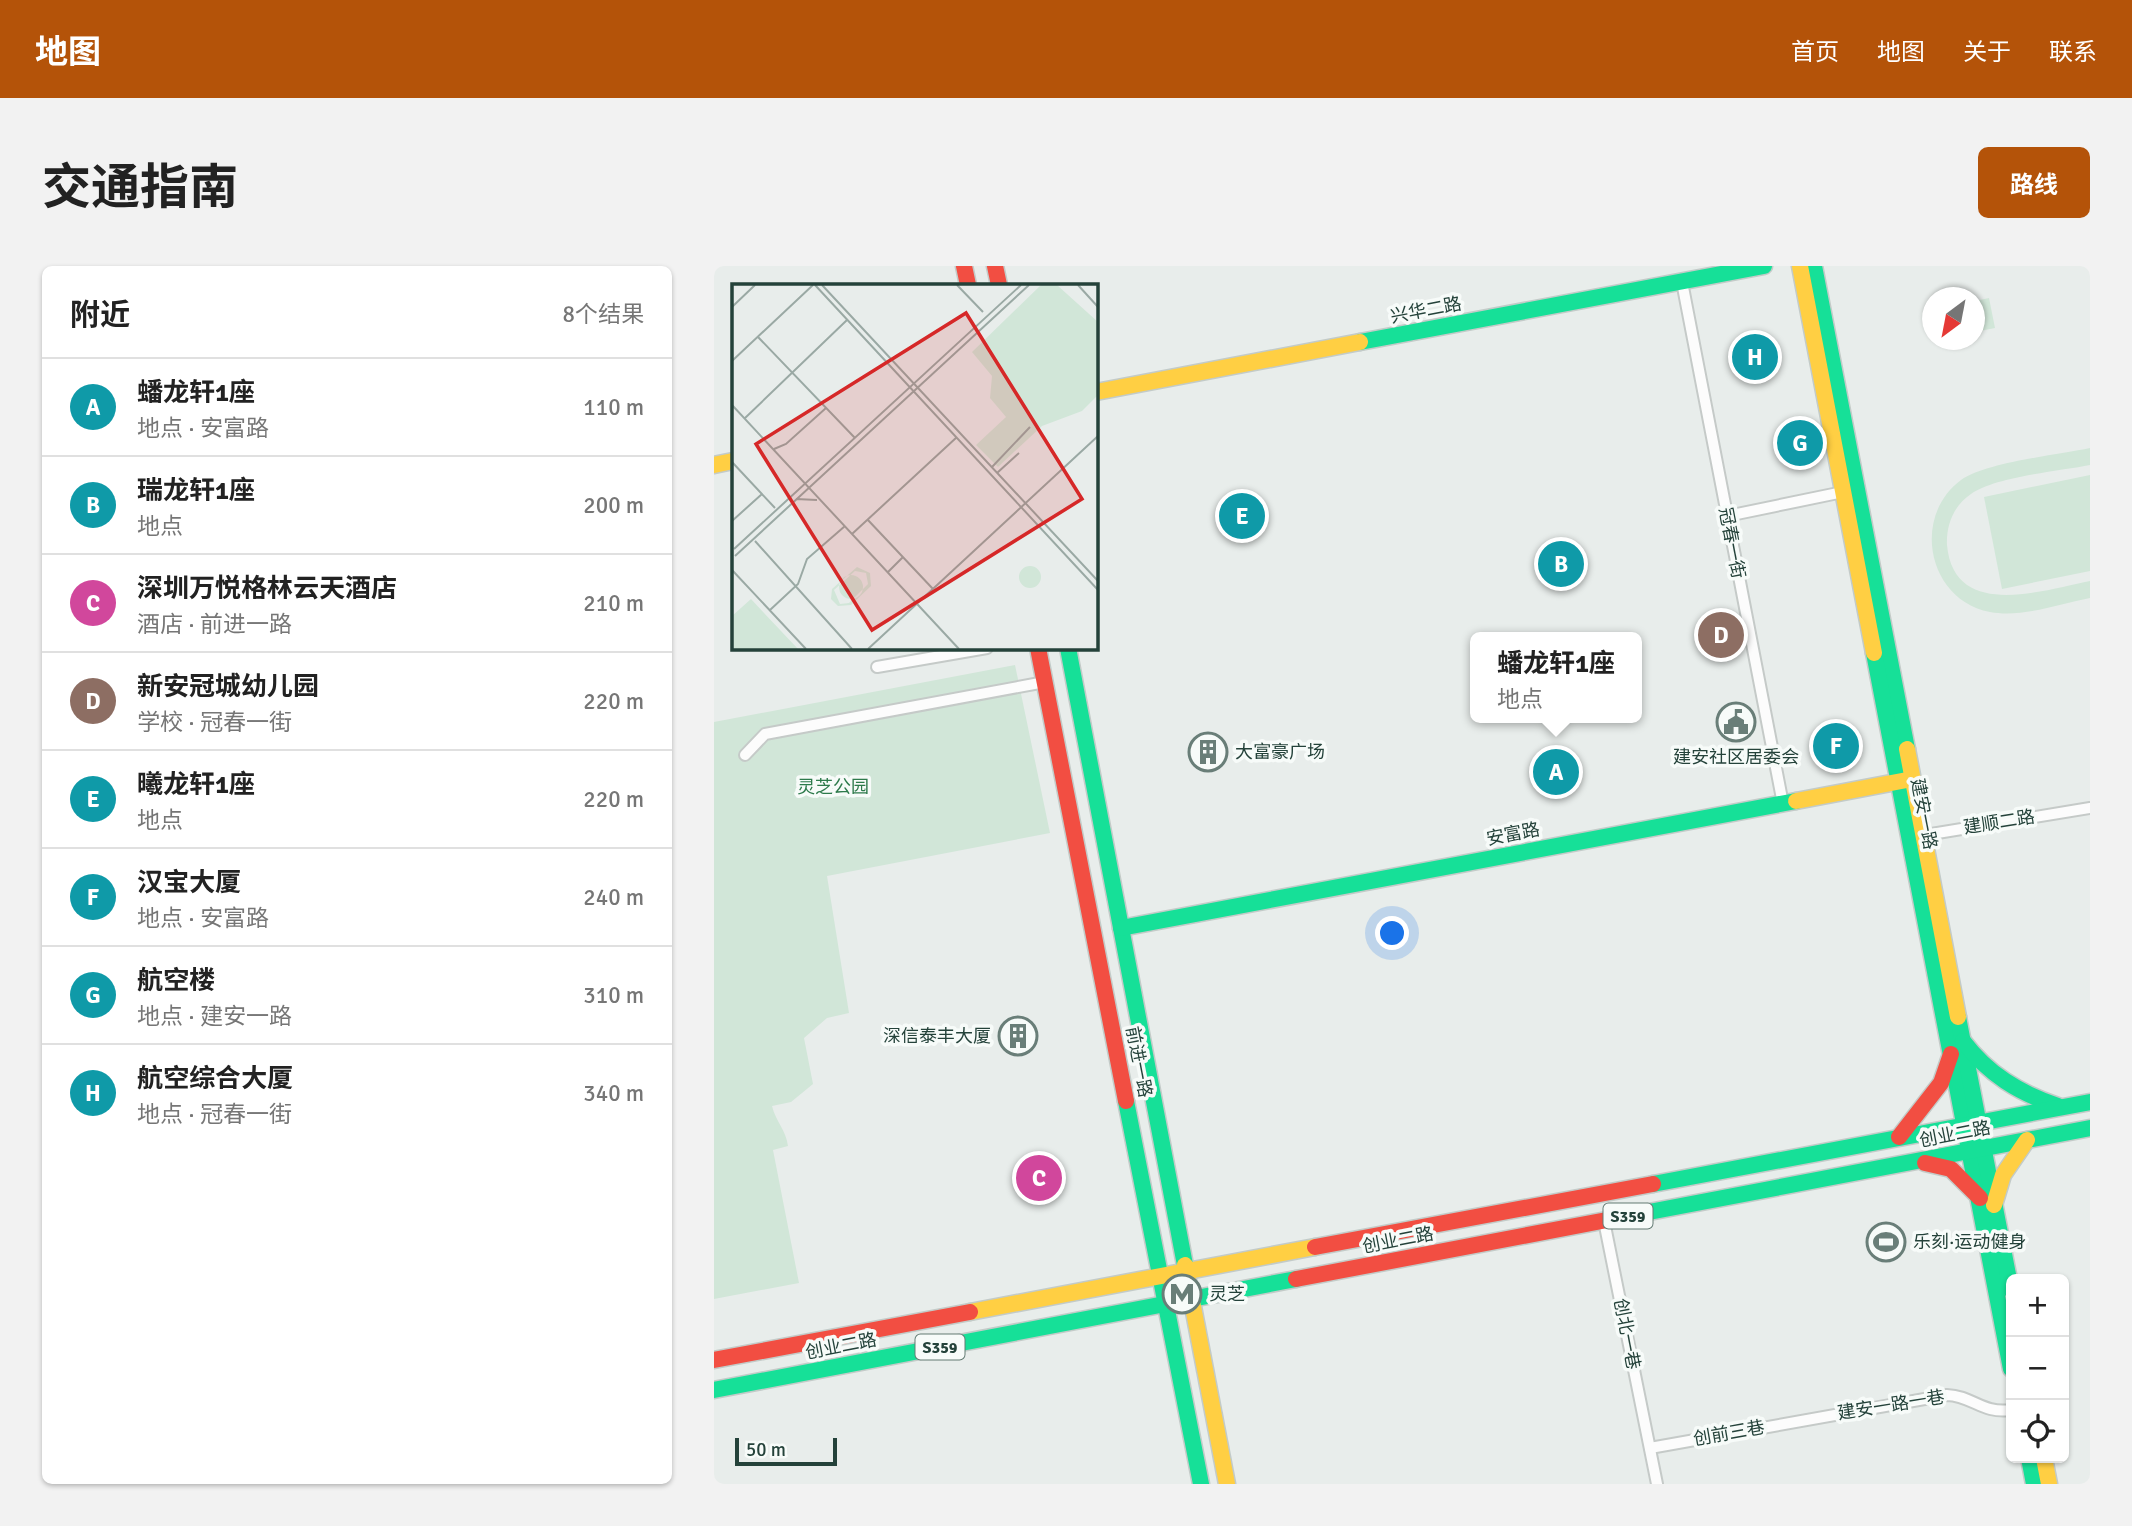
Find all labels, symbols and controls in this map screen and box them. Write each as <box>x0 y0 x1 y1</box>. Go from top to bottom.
text: 地图 <box>35 32 101 73</box>
text: 首页 <box>1791 37 1839 67</box>
text: 地图 <box>1877 37 1925 67</box>
text: 关于 <box>1963 37 2011 67</box>
text: 联系 <box>2049 37 2097 67</box>
button: 路线 <box>1978 147 2090 218</box>
text: 交通指南 <box>42 158 238 218</box>
inset map <box>732 284 1097 649</box>
north arrow <box>1922 287 1985 350</box>
street label: 兴华二路 <box>1389 292 1463 328</box>
text: 附近 <box>70 297 130 334</box>
text: 8个结果 <box>563 300 644 329</box>
pin: H <box>1732 331 1778 383</box>
text: 蟠龙轩1座 <box>137 377 255 409</box>
text: A <box>86 393 100 422</box>
text: 110 m <box>583 393 644 422</box>
text: 地点 · 安富路 <box>137 414 269 443</box>
pin: G <box>1777 417 1823 469</box>
text: 瑞龙轩1座 <box>137 475 255 507</box>
pin: E <box>1219 490 1265 542</box>
text: B <box>86 491 100 520</box>
text: 200 m <box>583 491 644 520</box>
street label: 冠春一街 <box>1714 506 1750 580</box>
text: 地点 <box>137 512 183 541</box>
pin: B <box>1538 538 1584 590</box>
text: 深圳万悦格林云天酒店 <box>137 573 397 605</box>
text: C <box>86 589 100 618</box>
text: 210 m <box>583 589 644 618</box>
pin: D <box>1698 609 1744 661</box>
text: 酒店 · 前进一路 <box>137 610 292 639</box>
popup <box>1470 632 1642 723</box>
text: 蟠龙轩1座 <box>1497 648 1615 680</box>
text: 新安冠城幼儿园 <box>137 671 319 703</box>
text: 地点 <box>1497 685 1543 714</box>
text: D <box>85 687 101 716</box>
text: 220 m <box>583 687 644 716</box>
public building icon: 建安社区居委会 <box>1715 701 1757 743</box>
text: 学校 · 冠春一街 <box>137 708 292 737</box>
pin: F <box>1813 720 1859 772</box>
building icon: 大富豪广场 <box>1187 731 1229 773</box>
place label: 大富豪广场 <box>1235 741 1325 763</box>
pin: A <box>1533 746 1579 798</box>
place label: 建安社区居委会 <box>1673 746 1799 768</box>
text: 曦龙轩1座 <box>137 769 255 801</box>
park label: 灵芝公园 <box>797 776 869 798</box>
street label: 建安一路 <box>1906 777 1942 851</box>
text: E <box>86 785 100 814</box>
text: 220 m <box>583 785 644 814</box>
text: 地点 <box>137 806 183 835</box>
street label: 建顺二路 <box>1962 806 2036 838</box>
street label: 安富路 <box>1484 818 1542 850</box>
text: 汉宝大厦 <box>137 867 241 899</box>
text: F <box>87 883 99 912</box>
text: 240 m <box>583 883 644 912</box>
text: 地点 · 安富路 <box>137 904 269 933</box>
your location <box>1375 916 1409 950</box>
text: 航空楼 <box>137 965 215 997</box>
text: G <box>85 981 101 1010</box>
text: 310 m <box>583 981 644 1010</box>
text: 地点 · 建安一路 <box>137 1002 292 1031</box>
building icon: 深信泰丰大厦 <box>997 1015 1039 1057</box>
place label: 深信泰丰大厦 <box>883 1025 991 1047</box>
street label: 前进一路 <box>1121 1025 1157 1099</box>
text: 航空综合大厦 <box>137 1063 293 1095</box>
text: H <box>85 1079 101 1108</box>
text: 340 m <box>583 1079 644 1108</box>
text: 地点 · 冠春一街 <box>137 1100 292 1129</box>
street label: 创业二路 <box>1918 1116 1992 1152</box>
pin: C <box>1016 1152 1062 1204</box>
road number: S359 <box>1604 1204 1653 1228</box>
sports icon: 乐刻·运动健身 <box>1865 1221 1907 1263</box>
street label: 创业二路 <box>1361 1222 1435 1258</box>
place label: 乐刻·运动健身 <box>1913 1231 2026 1253</box>
metro station icon: 灵芝 <box>1161 1273 1203 1315</box>
map controls <box>2006 1274 2069 1463</box>
button: + <box>2006 1274 2069 1337</box>
place label: 灵芝 <box>1209 1283 1245 1305</box>
street label: 创北一巷 <box>1609 1297 1645 1371</box>
street label: 创业二路 <box>804 1328 878 1364</box>
road number: S359 <box>916 1334 964 1359</box>
button: − <box>2006 1337 2069 1400</box>
street label: 建安一路一巷 <box>1836 1386 1946 1424</box>
button: locate <box>2006 1400 2069 1463</box>
street label: 创前三巷 <box>1692 1416 1766 1450</box>
scale bar <box>735 1435 836 1467</box>
text: 50 m <box>746 1438 786 1462</box>

